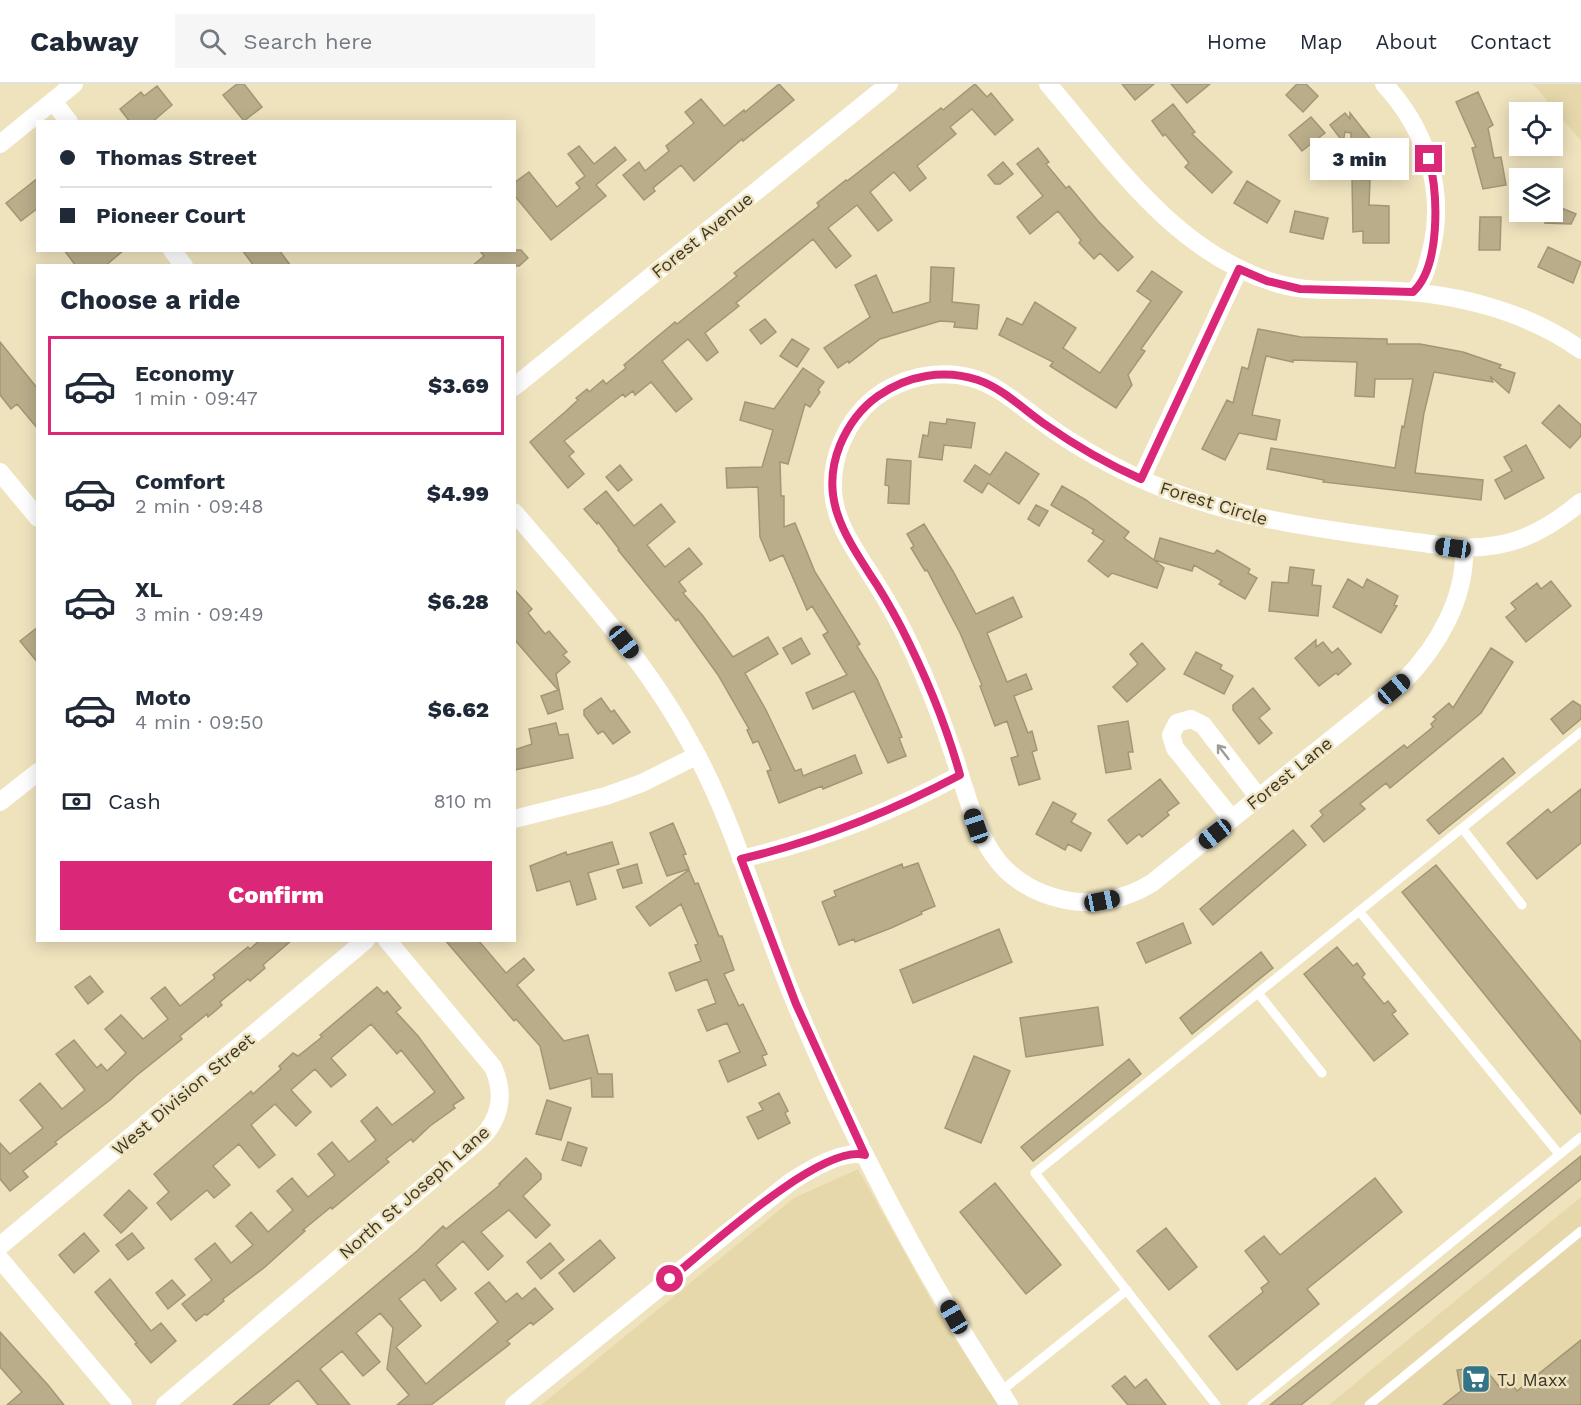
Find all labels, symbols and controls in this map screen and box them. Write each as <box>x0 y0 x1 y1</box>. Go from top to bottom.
search box <box>175 14 595 68</box>
text: Cabway <box>30 25 139 58</box>
icon: search <box>196 25 229 58</box>
text: Search here <box>244 29 373 54</box>
text: Home <box>1207 29 1267 54</box>
text: Map <box>1300 29 1343 54</box>
text: About <box>1376 29 1437 54</box>
text: Contact <box>1470 29 1551 54</box>
map controls <box>1509 102 1563 222</box>
button: locate <box>1509 102 1563 156</box>
callout: 3 min <box>1309 138 1408 180</box>
text: Thomas Street <box>96 145 257 170</box>
route end <box>1415 145 1442 172</box>
text: 3 min <box>1332 147 1387 171</box>
button: layers <box>1509 168 1563 222</box>
street label: Forest Avenue <box>647 188 757 282</box>
text: Pioneer Court <box>96 203 245 228</box>
text: Choose a ride <box>60 284 240 316</box>
icon: car <box>63 359 117 413</box>
text: Economy <box>135 361 234 386</box>
text: $3.69 <box>428 373 489 398</box>
text: 1 min · 09:47 <box>135 386 258 410</box>
icon: car <box>63 467 117 521</box>
text: Comfort <box>135 469 225 494</box>
street label: Forest Circle <box>1158 477 1270 529</box>
text: $4.99 <box>427 481 489 506</box>
text: 2 min · 09:48 <box>135 494 264 518</box>
car <box>1434 537 1472 559</box>
icon: car <box>63 575 117 629</box>
text: XL <box>135 577 163 602</box>
text: $6.28 <box>427 589 489 614</box>
text: 3 min · 09:49 <box>135 602 264 626</box>
car <box>606 622 642 662</box>
car <box>1374 671 1414 707</box>
icon: car <box>63 683 117 737</box>
text: Moto <box>135 685 191 710</box>
text: $6.62 <box>428 697 489 722</box>
text: 4 min · 09:50 <box>135 710 264 734</box>
street label: Forest Lane <box>1242 732 1336 814</box>
one-way arrow <box>1217 744 1230 760</box>
icon: cash <box>60 785 93 818</box>
text: Cash <box>108 789 161 814</box>
text: 810 m <box>434 789 492 813</box>
car <box>962 806 990 846</box>
car <box>1195 816 1235 852</box>
button: Confirm <box>60 861 492 930</box>
car <box>1083 889 1121 913</box>
street label: West Division Street <box>108 1028 259 1159</box>
street label: North St Joseph Lane <box>335 1121 493 1263</box>
route start <box>656 1265 683 1292</box>
car <box>937 1297 971 1337</box>
supermarket icon: TJ Maxx <box>1460 1363 1492 1395</box>
place label: TJ Maxx <box>1497 1369 1567 1390</box>

